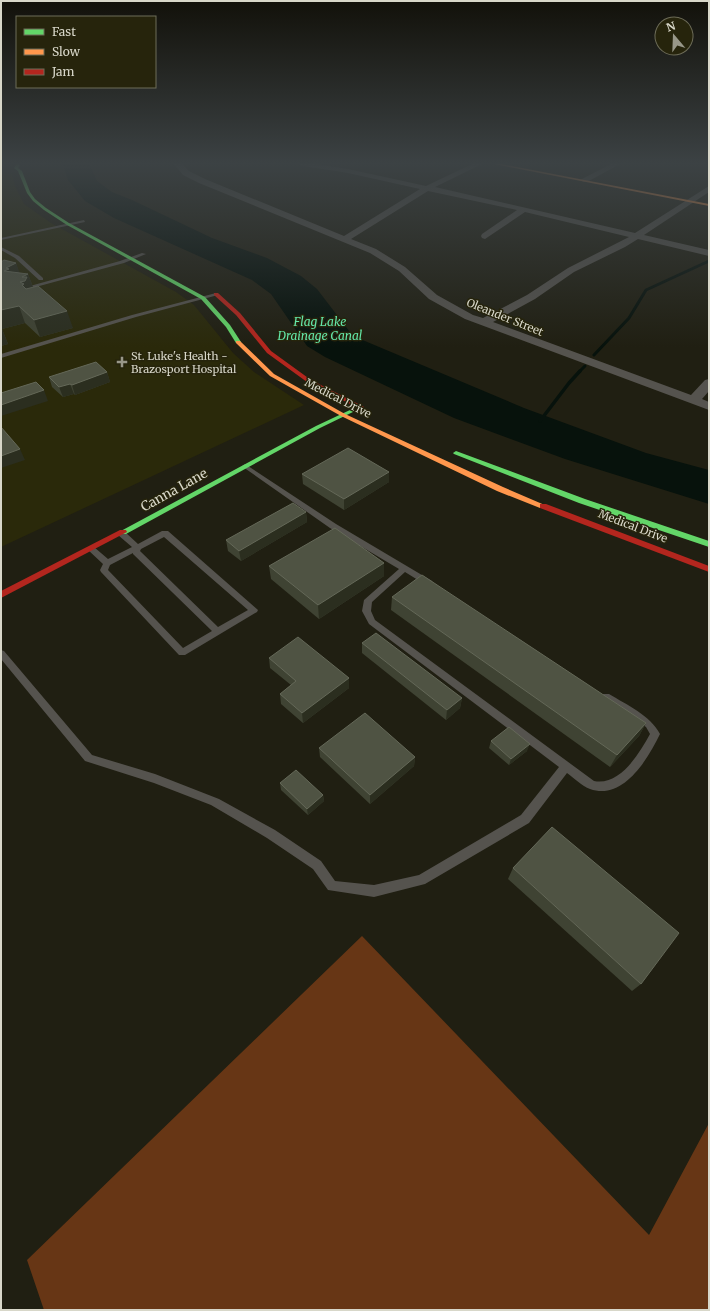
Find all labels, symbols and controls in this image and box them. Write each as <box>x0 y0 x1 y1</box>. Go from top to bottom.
legend <box>16 16 156 88</box>
north arrow <box>654 16 694 56</box>
text: N <box>664 18 677 35</box>
text: Fast <box>52 24 76 39</box>
text: Slow <box>52 44 81 59</box>
text: Jam <box>51 64 75 79</box>
street label: Oleander Street <box>465 295 546 339</box>
water label: Flag Lake Drainage Canal <box>277 314 363 343</box>
place label: St. Luke's Health - Brazosport Hospital <box>131 349 237 376</box>
marker: St. Luke's Health - Brazosport Hospital <box>116 356 128 368</box>
street label: Medical Drive <box>302 375 374 421</box>
street label: Canna Lane <box>138 465 211 515</box>
street label: Medical Drive <box>596 506 670 546</box>

